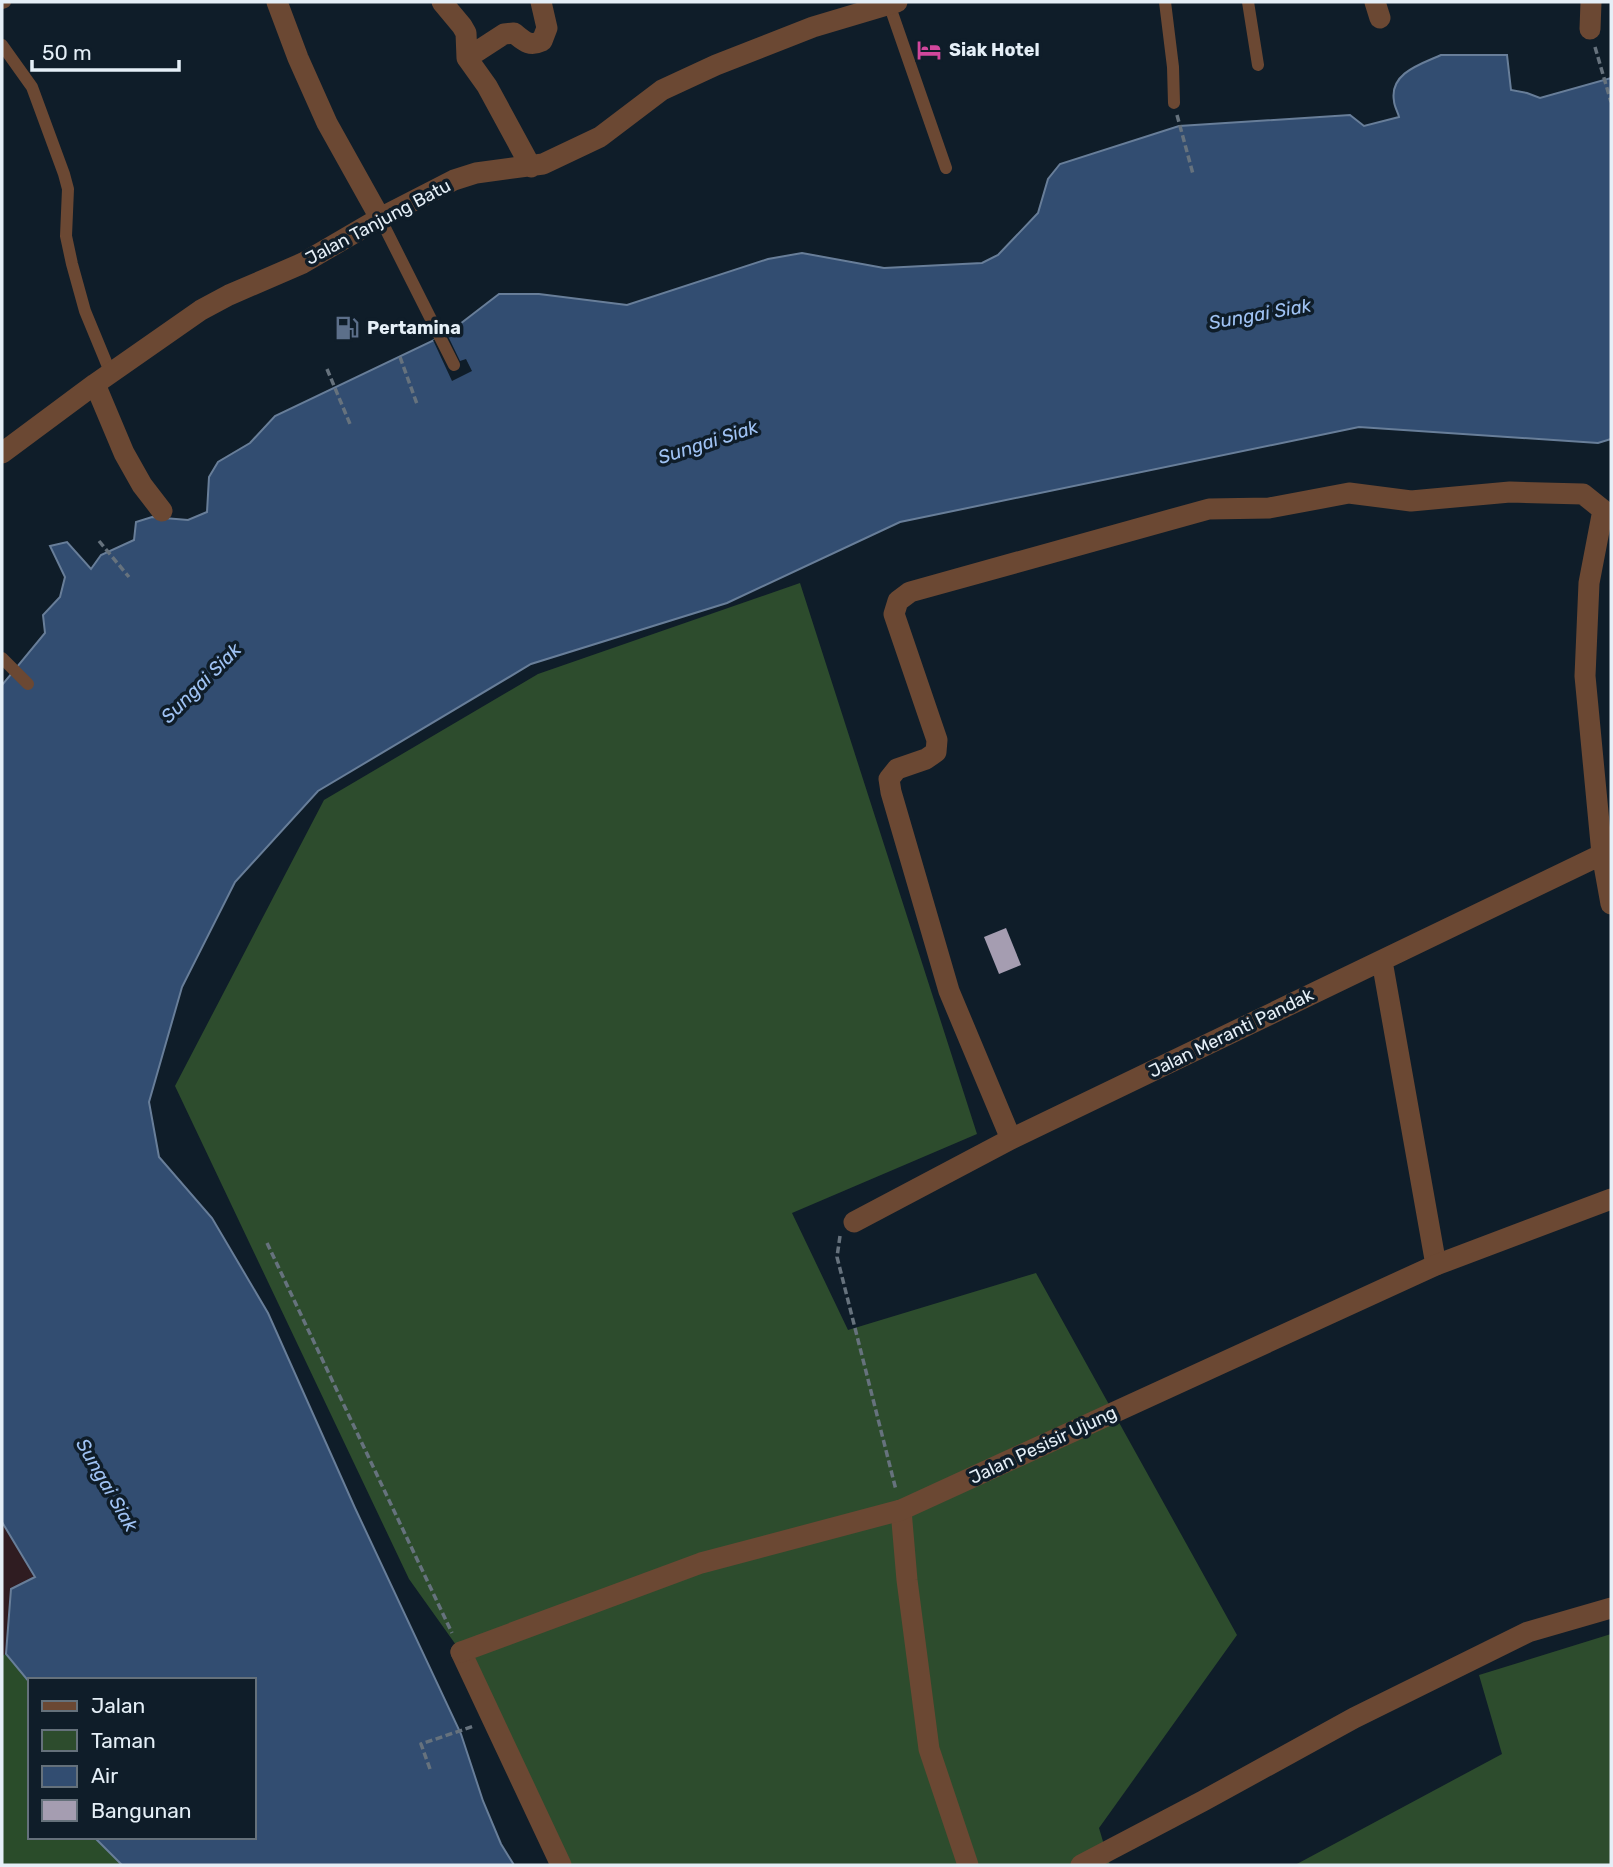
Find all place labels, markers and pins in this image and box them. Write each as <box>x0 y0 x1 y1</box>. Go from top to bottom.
hotel icon: Siak Hotel <box>915 36 943 64</box>
place label: Siak Hotel <box>949 39 1040 61</box>
fuel station icon: Pertamina <box>333 314 361 342</box>
place label: Pertamina <box>367 317 461 339</box>

